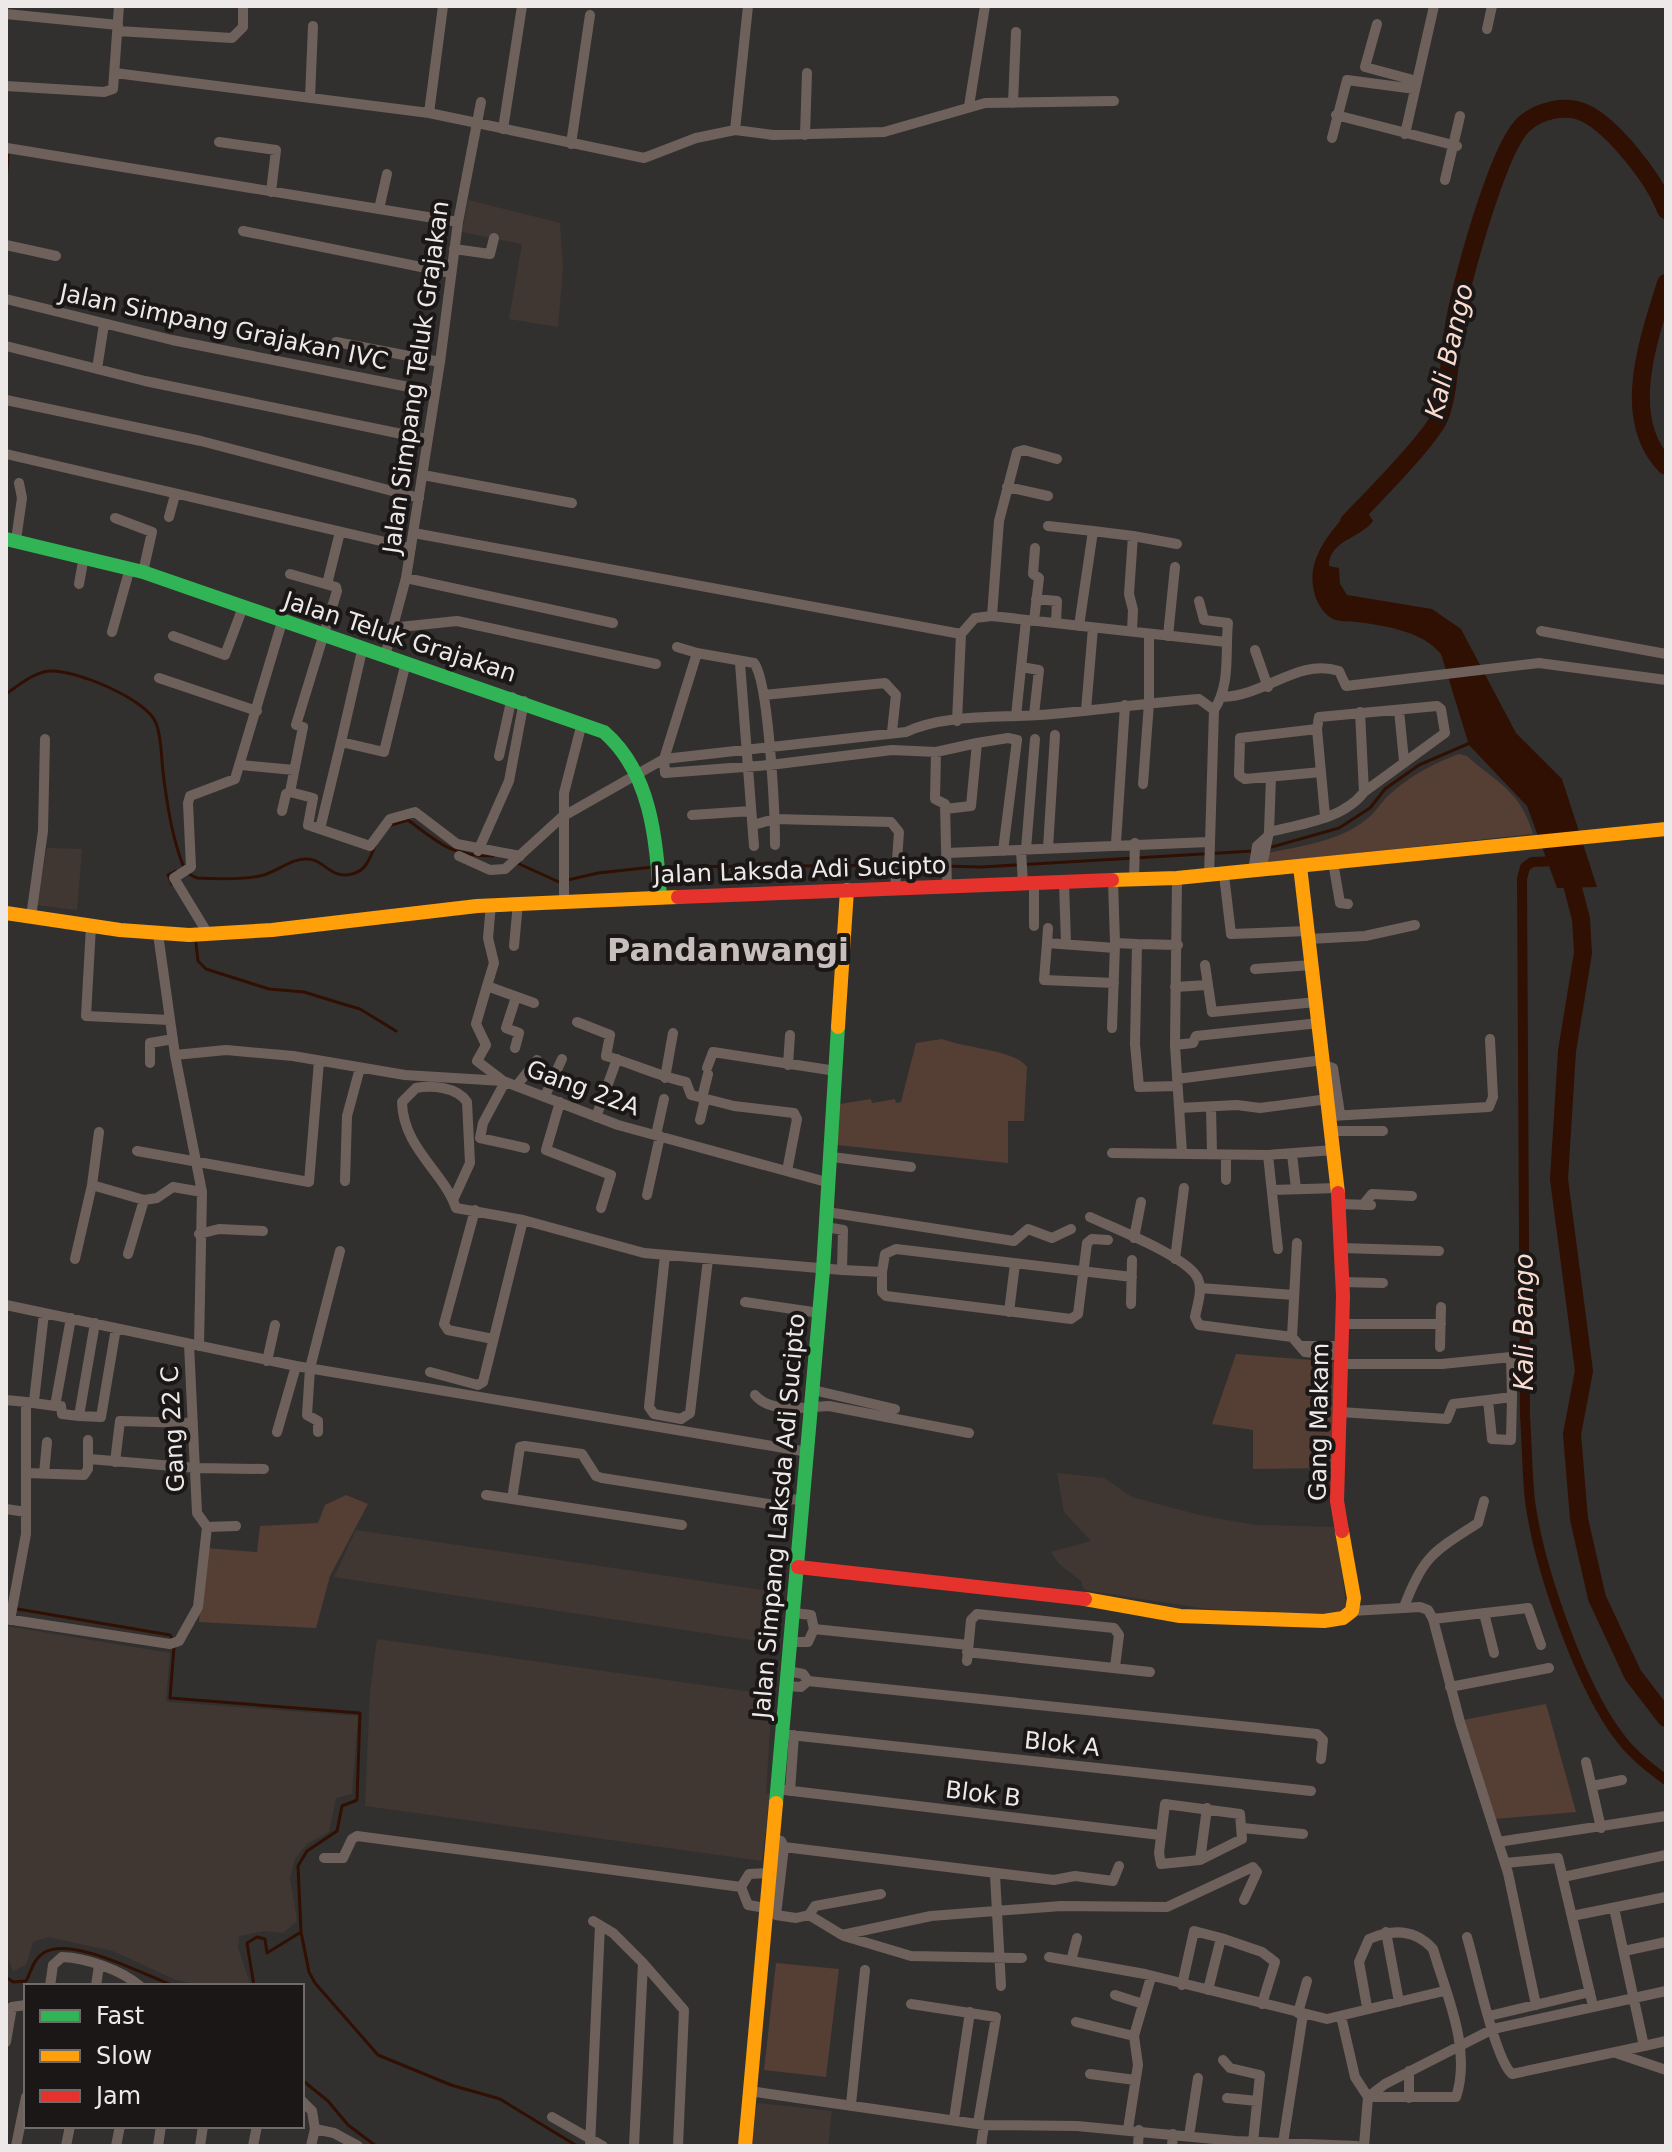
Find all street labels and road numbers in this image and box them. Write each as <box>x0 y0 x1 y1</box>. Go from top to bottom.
street label: Jalan Simpang Teluk Grajakan <box>377 199 455 557</box>
street label: Jalan Simpang Grajakan IVC <box>55 278 391 376</box>
street label: Jalan Teluk Grajakan <box>278 586 520 688</box>
street label: Jalan Laksda Adi Sucipto <box>651 851 947 889</box>
street label: Gang 22A <box>523 1055 644 1122</box>
street label: Jalan Simpang Laksda Adi Sucipto <box>747 1312 811 1722</box>
street label: Gang Makam <box>1304 1343 1334 1501</box>
street label: Gang 22 C <box>156 1365 190 1493</box>
street label: Blok A <box>1023 1726 1102 1762</box>
street label: Blok B <box>944 1775 1022 1813</box>

